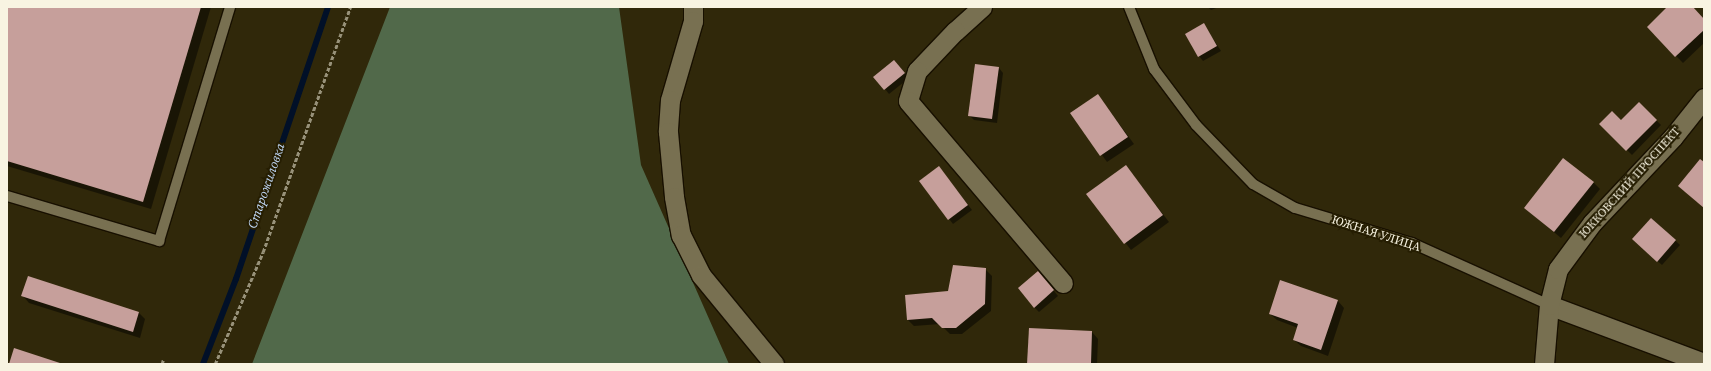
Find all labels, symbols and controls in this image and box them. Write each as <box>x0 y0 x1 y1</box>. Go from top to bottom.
street label: ЮККОВСКИЙ ПРОСПЕКТ <box>1576 125 1684 241</box>
water label: Старожиловка <box>245 141 289 231</box>
street label: ЮЖНАЯ УЛИЦА <box>1330 213 1422 255</box>

